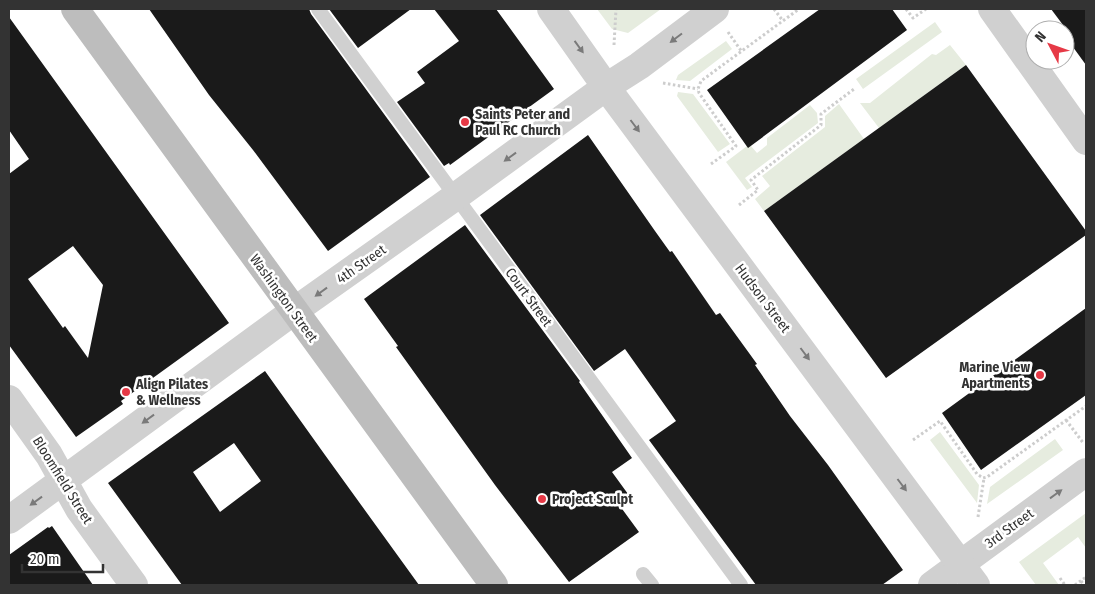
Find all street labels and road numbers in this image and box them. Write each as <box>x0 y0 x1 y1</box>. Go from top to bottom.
street label: 4th Street <box>333 241 390 288</box>
street label: Washington Street <box>246 251 321 346</box>
street label: Hudson Street <box>731 261 794 336</box>
street label: Court Street <box>502 265 556 330</box>
street label: Bloomfield Street <box>29 433 96 527</box>
street label: 3rd Street <box>982 505 1037 552</box>

